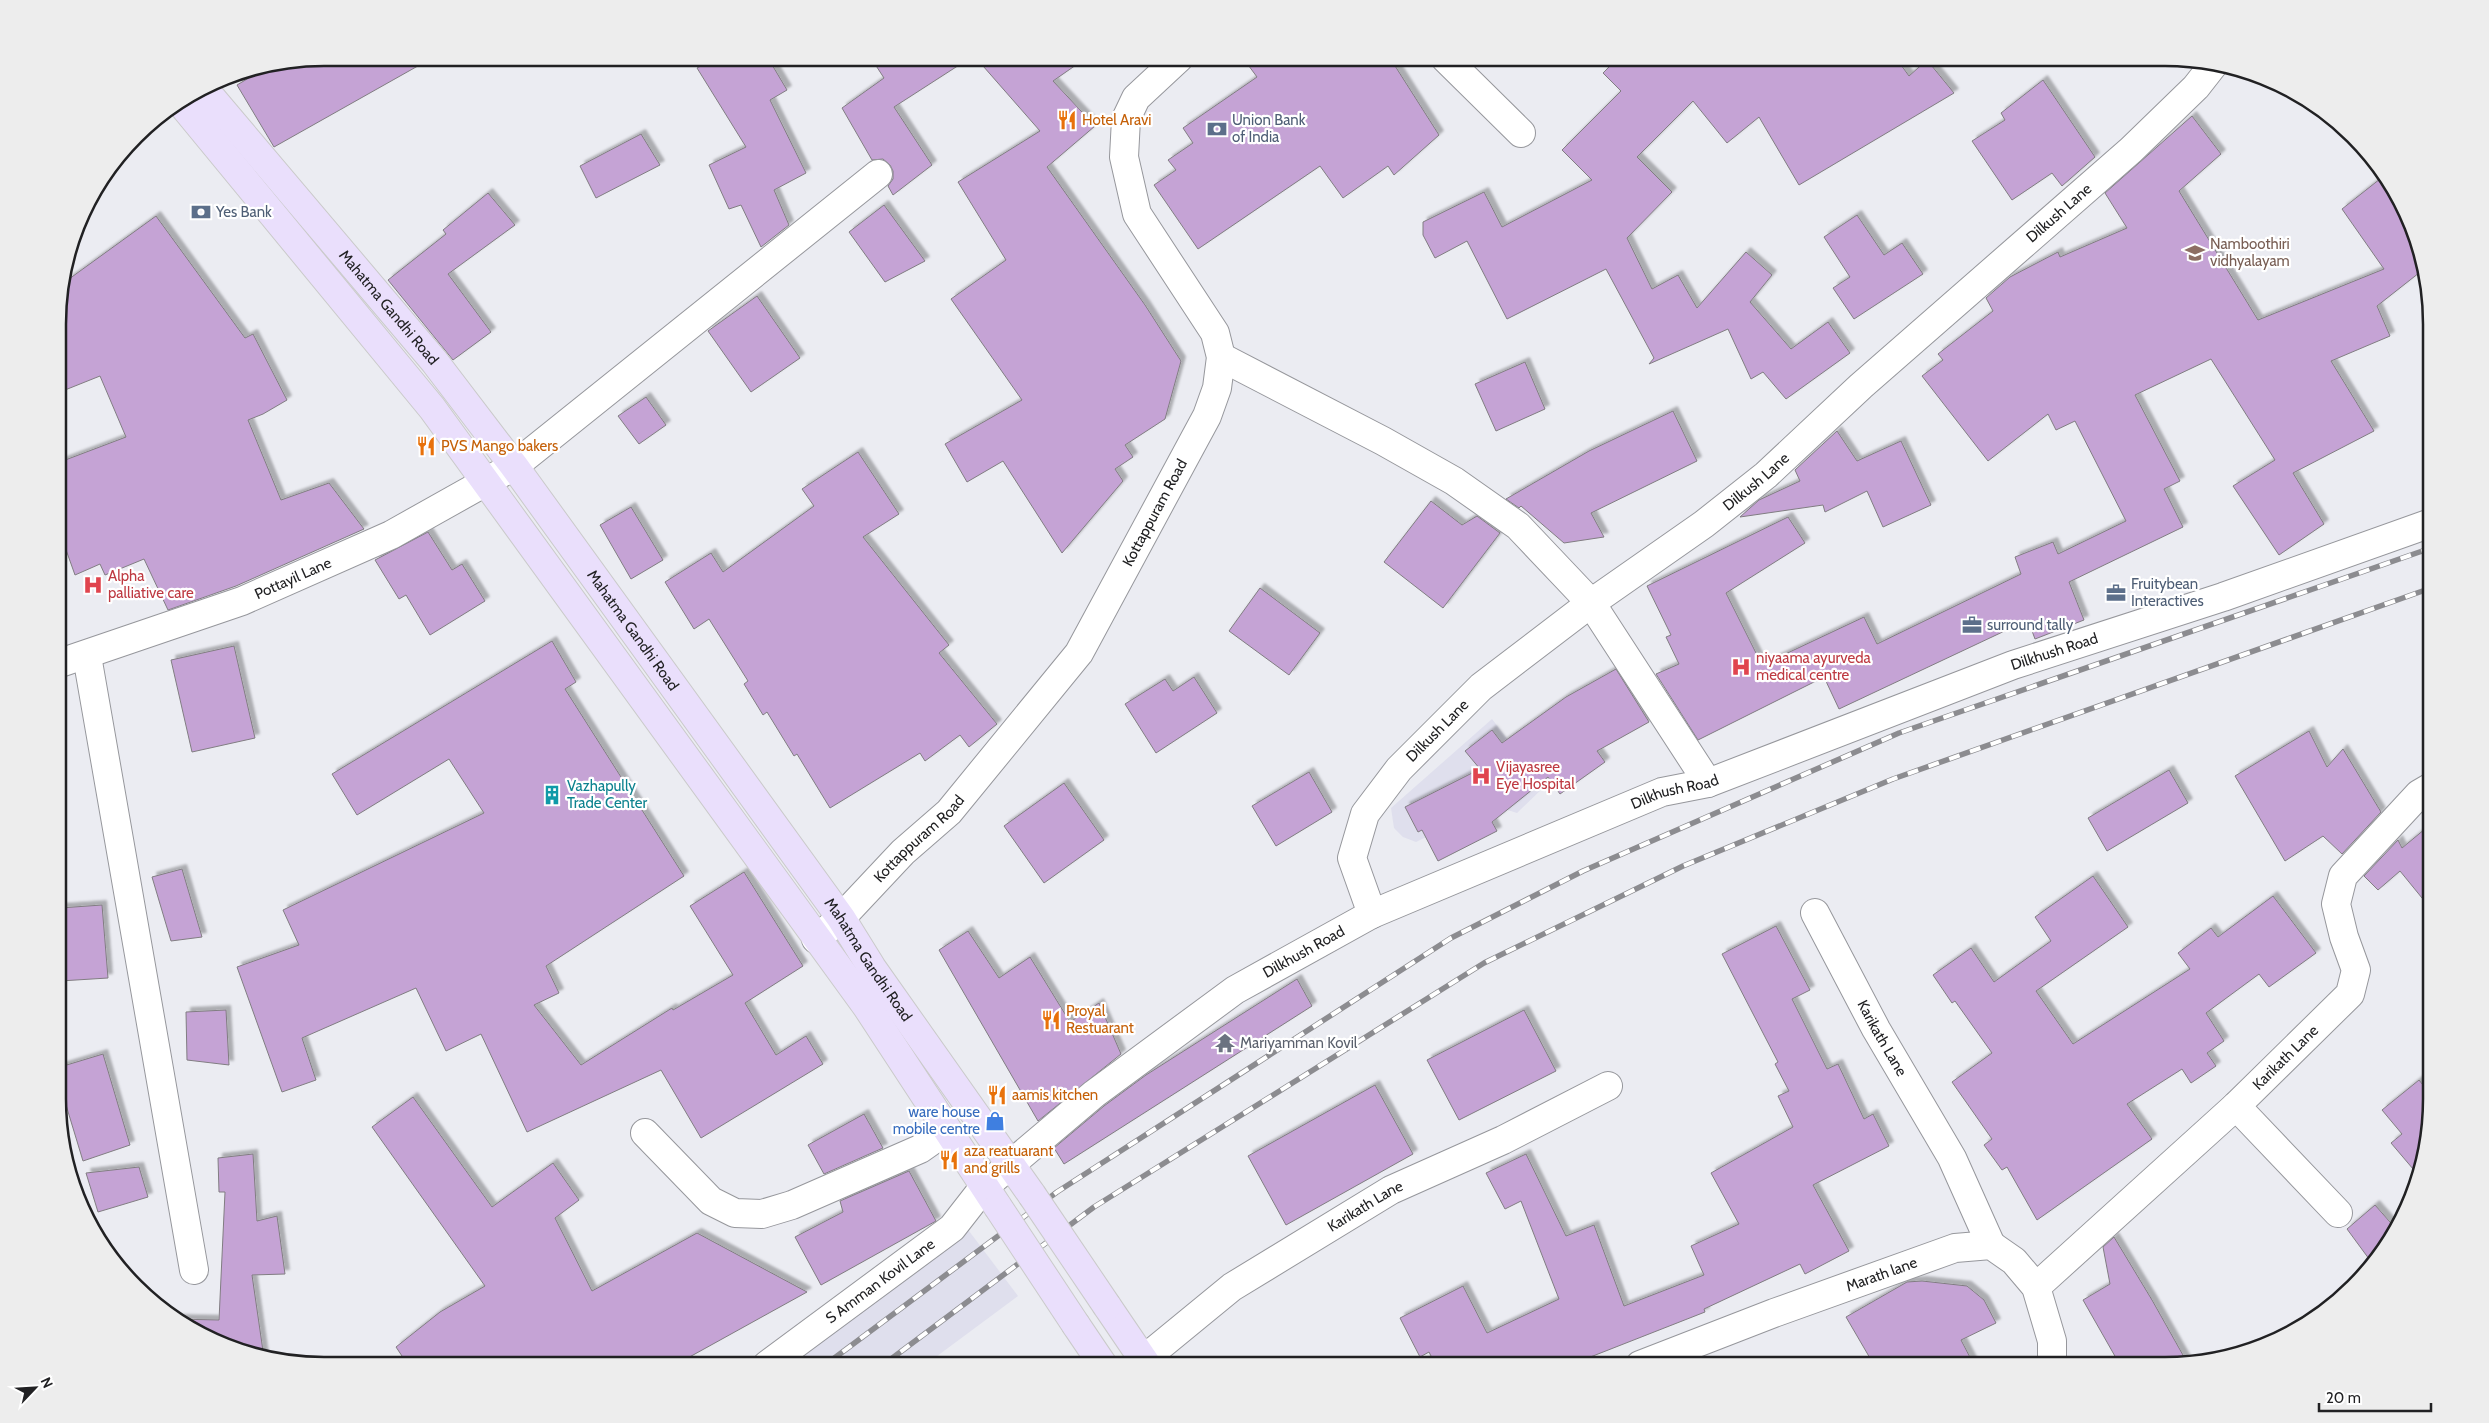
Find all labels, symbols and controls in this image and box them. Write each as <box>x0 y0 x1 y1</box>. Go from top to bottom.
restaurant icon: Hotel Aravi <box>1056 109 1078 131</box>
place label: Hotel Aravi <box>1082 111 1151 129</box>
place label: Union Bank of India <box>1232 111 1306 146</box>
bank icon: Union Bank of India <box>1206 118 1228 140</box>
street label: Dilkush Lane <box>2023 180 2095 246</box>
bank icon: Yes Bank <box>190 201 212 223</box>
place label: Yes Bank <box>215 203 272 221</box>
place label: Namboothiri vidhyalayam <box>2210 235 2290 270</box>
school or university icon: Namboothiri vidhyalayam <box>2184 242 2206 264</box>
street label: Mahatma Gandhi Road <box>335 246 442 368</box>
restaurant icon: PVS Mango bakers <box>415 435 437 457</box>
place label: PVS Mango bakers <box>441 437 558 455</box>
street label: Dilkush Lane <box>1719 449 1793 515</box>
street label: Kottappuram Road <box>1119 456 1191 569</box>
street label: Pottayil Lane <box>252 553 334 603</box>
street label: Mahatma Gandhi Road <box>583 566 683 694</box>
place label: Alpha palliative care <box>108 567 194 602</box>
hospital icon: Alpha palliative care <box>82 574 104 596</box>
place label: Fruitybean Interactives <box>2131 575 2204 610</box>
office icon: Fruitybean Interactives <box>2105 582 2127 604</box>
office icon: surround tally <box>1961 614 1983 636</box>
place label: surround tally <box>1987 616 2074 634</box>
street label: Dilkhush Road <box>2008 629 2100 674</box>
place label: niyaama ayurveda medical centre <box>1756 649 1872 684</box>
hospital icon: niyaama ayurveda medical centre <box>1730 656 1752 678</box>
street label: Dilkush Lane <box>1402 696 1472 766</box>
place label: Vijayasree Eye Hospital <box>1496 758 1575 793</box>
hospital icon: Vijayasree Eye Hospital <box>1470 765 1492 787</box>
street label: Dilkhush Road <box>1628 771 1721 813</box>
place label: Vazhapully Trade Center <box>567 777 648 812</box>
building icon: Vazhapully Trade Center <box>541 784 563 806</box>
street label: Kottappuram Road <box>870 791 968 886</box>
street label: Mahatma Gandhi Road <box>821 895 916 1025</box>
street label: Dilkhush Road <box>1260 922 1348 982</box>
street label: Karikath Lane <box>1853 997 1911 1080</box>
place label: Proyal Restuarant <box>1066 1002 1134 1037</box>
restaurant icon: Proyal Restuarant <box>1040 1009 1062 1031</box>
street label: Karikath Lane <box>2249 1021 2322 1094</box>
temple icon: Mariyamman Kovil <box>1214 1032 1236 1054</box>
place label: Mariyamman Kovil <box>1240 1034 1358 1052</box>
restaurant icon: aamis kitchen <box>986 1084 1008 1106</box>
place label: aamis kitchen <box>1012 1086 1098 1104</box>
place label: ware house mobile centre <box>893 1103 980 1138</box>
shop icon: ware house mobile centre <box>984 1110 1006 1132</box>
place label: aza reatuarant and grills <box>964 1142 1053 1177</box>
restaurant icon: aza reatuarant and grills <box>938 1149 960 1171</box>
street label: Karikath Lane <box>1324 1177 1406 1236</box>
street label: S Amman Kovil Lane <box>822 1235 939 1327</box>
street label: Marath lane <box>1843 1253 1920 1295</box>
north arrow <box>10 1363 60 1413</box>
text: N <box>37 1374 57 1391</box>
scale bar <box>2319 1380 2432 1412</box>
text: 20 m <box>2326 1389 2361 1407</box>

